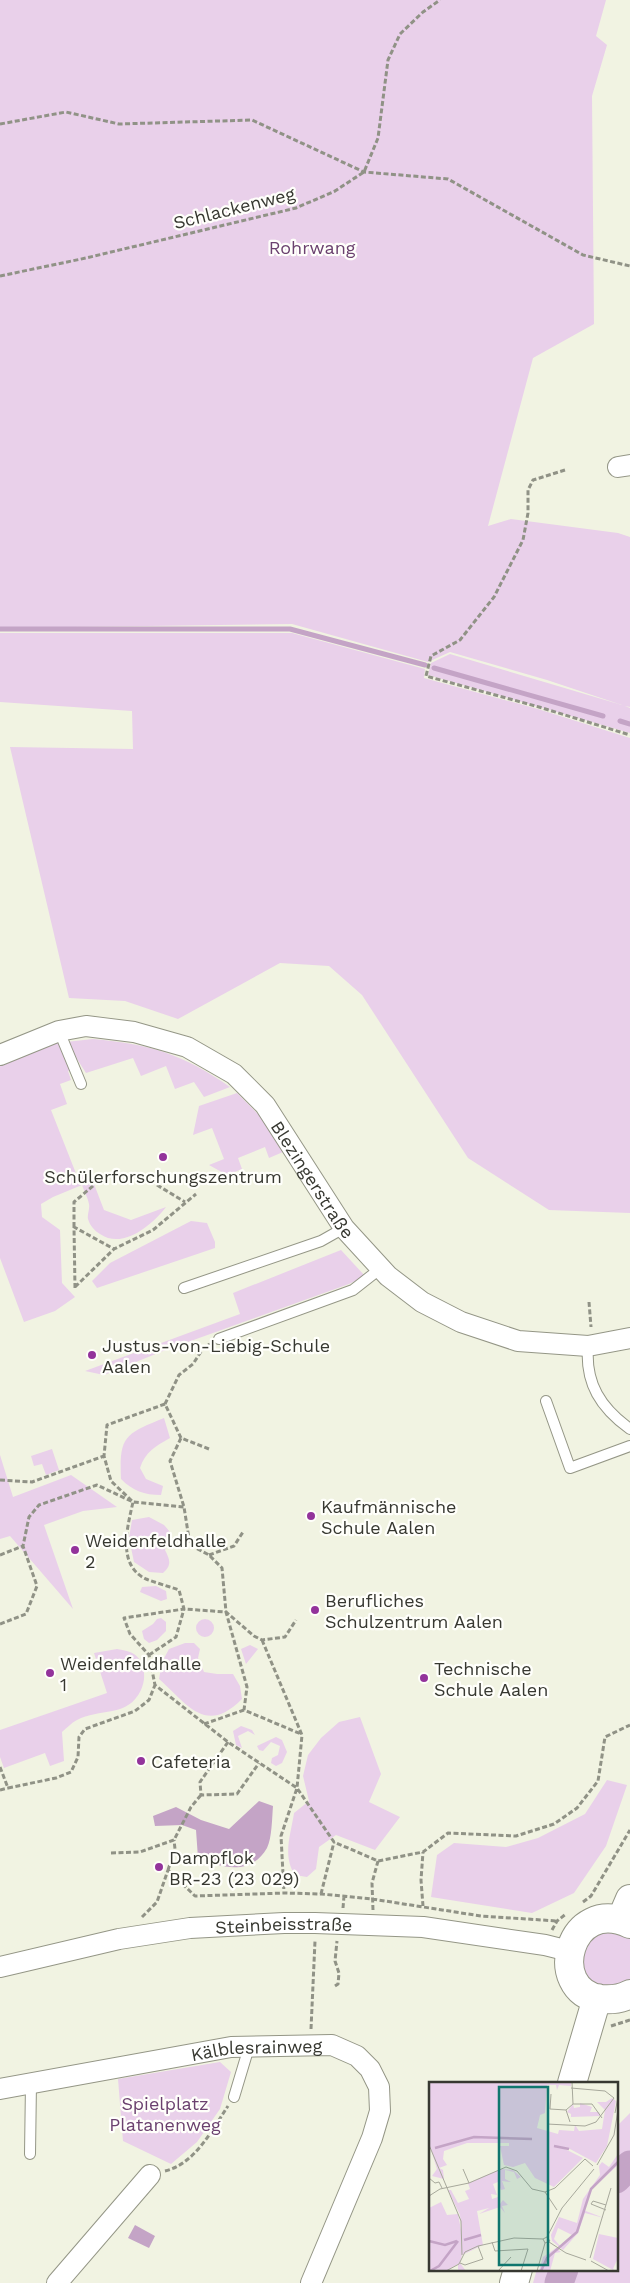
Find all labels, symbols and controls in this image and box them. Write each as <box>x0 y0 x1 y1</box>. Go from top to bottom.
street label: Schlackenweg <box>171 183 297 233</box>
park label: Rohrwang <box>269 237 356 258</box>
street label: Blezingerstraße <box>267 1116 359 1243</box>
marker: Schülerforschungszentrum <box>157 1151 169 1163</box>
place label: Schülerforschungszentrum <box>44 1166 282 1187</box>
place label: Justus-von-Liebig-Schule Aalen <box>102 1335 330 1377</box>
marker: Justus-von-Liebig-Schule Aalen <box>86 1349 98 1361</box>
place label: Kaufmännische Schule Aalen <box>321 1496 456 1538</box>
marker: Kaufmännische Schule Aalen <box>305 1510 317 1522</box>
place label: Weidenfeldhalle 2 <box>85 1530 226 1572</box>
marker: Weidenfeldhalle 2 <box>69 1544 81 1556</box>
place label: Berufliches Schulzentrum Aalen <box>325 1590 503 1632</box>
marker: Berufliches Schulzentrum Aalen <box>309 1604 321 1616</box>
place label: Weidenfeldhalle 1 <box>60 1653 201 1695</box>
place label: Technische Schule Aalen <box>434 1658 548 1700</box>
marker: Weidenfeldhalle 1 <box>44 1667 56 1679</box>
marker: Technische Schule Aalen <box>418 1672 430 1684</box>
place label: Cafeteria <box>151 1751 231 1772</box>
marker: Cafeteria <box>135 1755 147 1767</box>
place label: Dampflok BR-23 (23 029) <box>169 1847 299 1889</box>
marker: Dampflok BR-23 (23 029) <box>153 1861 165 1873</box>
street label: Steinbeisstraße <box>215 1912 353 1937</box>
street label: Kälblesrainweg <box>189 2035 323 2065</box>
inset map <box>429 2082 618 2270</box>
park label: Spielplatz Platanenweg <box>109 2093 221 2135</box>

